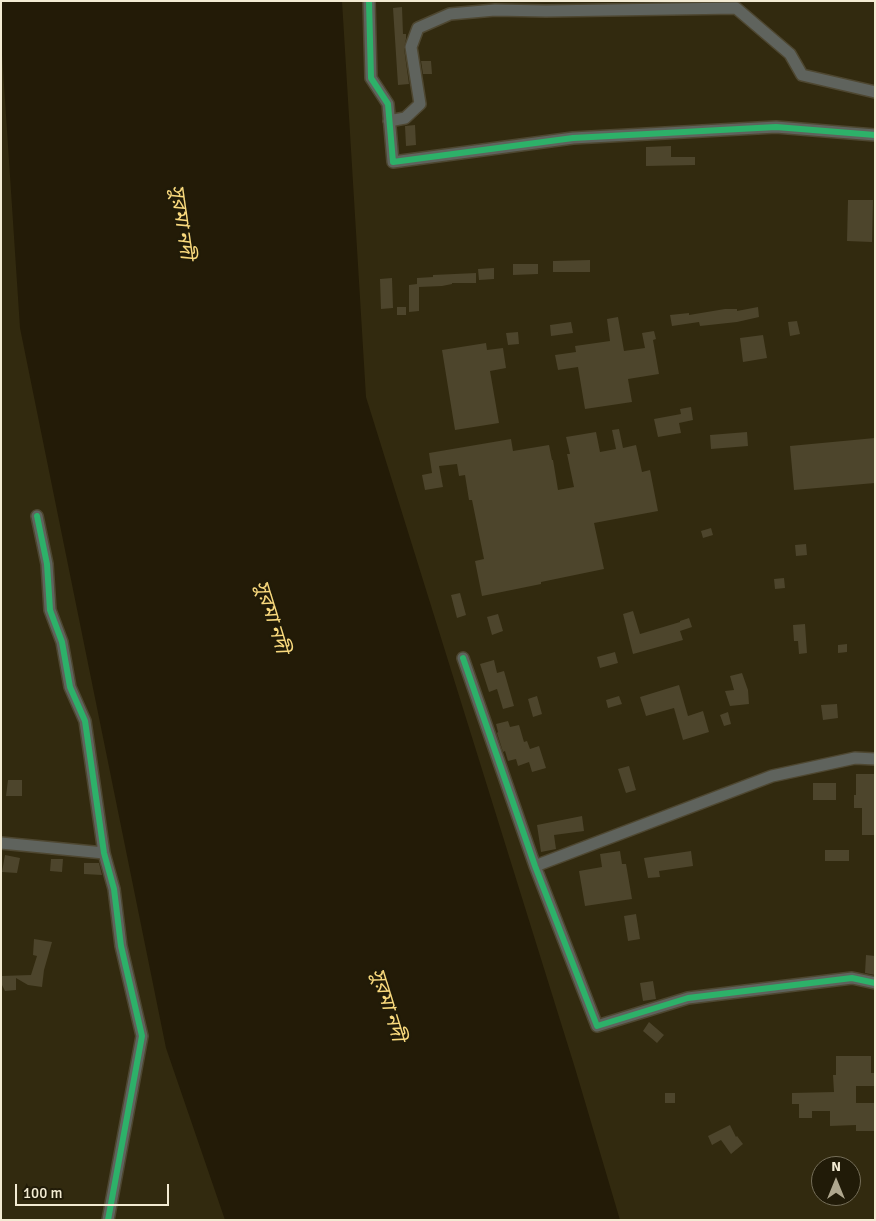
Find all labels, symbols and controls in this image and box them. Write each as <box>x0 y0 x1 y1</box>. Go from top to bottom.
water label: সুরমা নদী <box>164 183 198 261</box>
water label: সুরমা নদী <box>249 578 293 656</box>
water label: সুরমা নদী <box>365 966 409 1044</box>
north arrow <box>811 1156 861 1206</box>
text: N <box>831 1158 841 1175</box>
scale bar <box>18 1174 171 1206</box>
text: 100 m <box>23 1184 63 1202</box>

